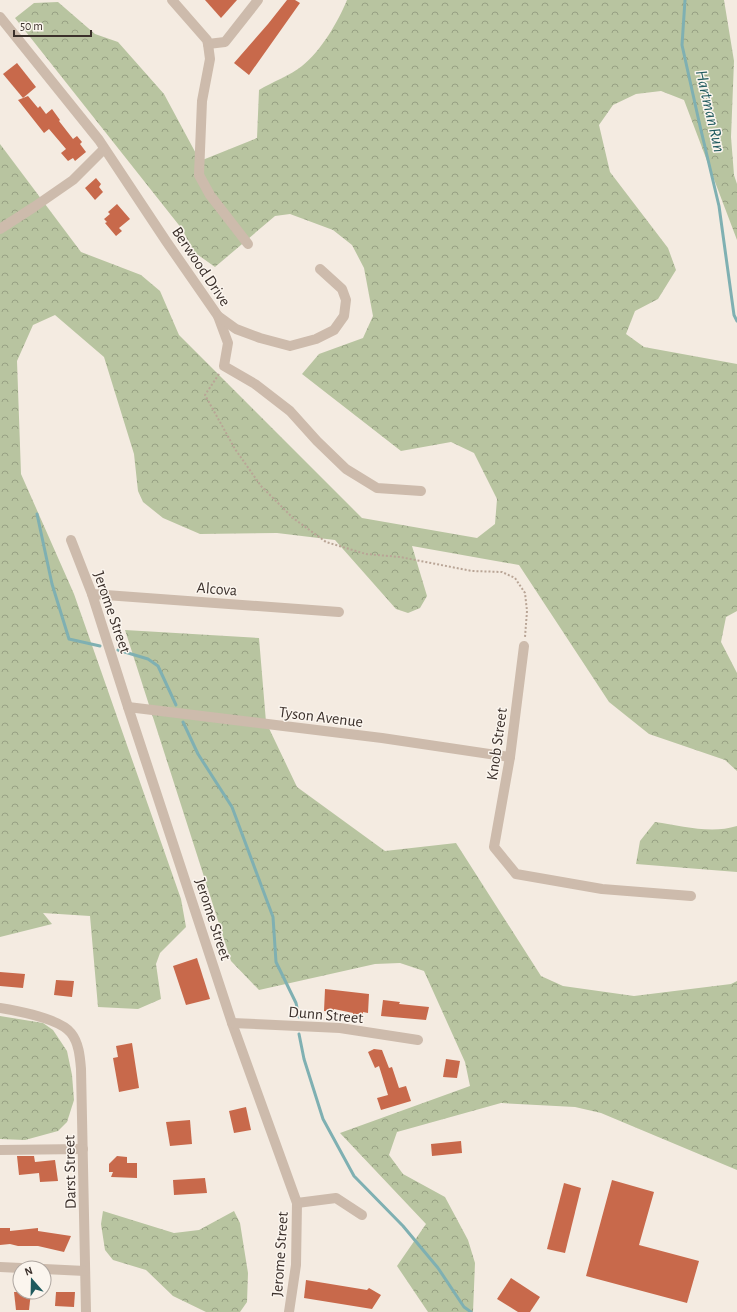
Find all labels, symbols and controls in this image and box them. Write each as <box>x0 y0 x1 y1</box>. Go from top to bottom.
scale bar <box>14 12 91 38</box>
text: 50 m <box>20 20 43 32</box>
water label: Hartman Run <box>693 68 728 154</box>
street label: Berwood Drive <box>169 224 233 309</box>
street label: Jerome Street <box>91 569 134 655</box>
street label: Alcova <box>196 580 238 598</box>
street label: Tyson Avenue <box>278 704 364 731</box>
street label: Knob Street <box>484 707 510 782</box>
street label: Jerome Street <box>192 876 234 962</box>
street label: Dunn Street <box>288 1004 364 1026</box>
street label: Darst Street <box>61 1135 79 1209</box>
street label: Jerome Street <box>269 1211 291 1297</box>
north arrow <box>12 1260 52 1300</box>
text: N <box>23 1265 34 1278</box>

